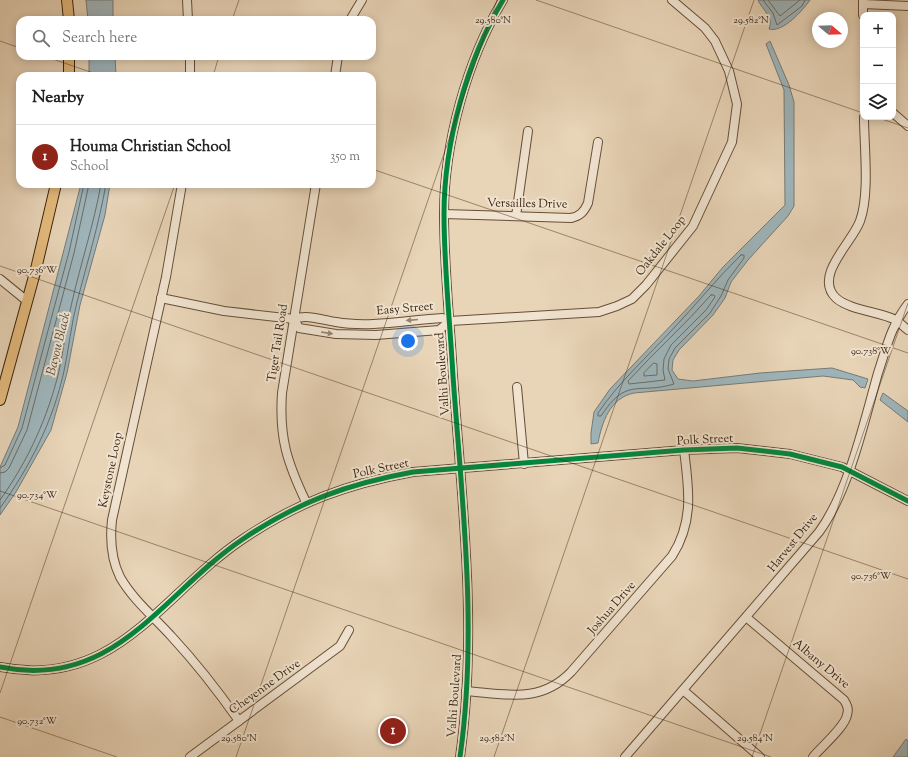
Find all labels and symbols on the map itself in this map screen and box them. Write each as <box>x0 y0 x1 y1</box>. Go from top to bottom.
north arrow <box>812 12 848 48</box>
text: 29.580°N <box>475 13 511 28</box>
text: 29.582°N <box>733 13 769 28</box>
street label: Versailles Drive <box>487 194 568 214</box>
street label: Oakdale Loop <box>632 212 691 280</box>
text: 90.736°W <box>17 263 57 278</box>
street label: Easy Street <box>376 298 434 320</box>
street label: Tiger Tail Road <box>263 302 293 383</box>
water label: Bayou Black <box>42 311 76 377</box>
one-way arrow <box>406 317 418 324</box>
one-way arrow <box>321 330 333 336</box>
your location <box>398 331 418 351</box>
street label: Valhi Boulevard <box>431 332 455 416</box>
text: 90.738°W <box>851 344 891 359</box>
street label: Keystone Loop <box>94 430 128 510</box>
street label: Polk Street <box>676 430 734 450</box>
street label: Polk Street <box>352 454 410 484</box>
text: 90.734°W <box>17 488 57 503</box>
street label: Harvest Drive <box>764 509 823 576</box>
text: 90.736°W <box>851 569 891 584</box>
street label: Joshua Drive <box>583 577 641 639</box>
street label: Albany Drive <box>789 635 854 693</box>
street label: Valhi Boulevard <box>443 654 467 738</box>
street label: Cheyenne Drive <box>226 655 305 719</box>
text: 90.732°W <box>17 714 57 729</box>
pin: 1 <box>380 716 406 746</box>
text: 29.580°N <box>221 731 257 746</box>
text: 29.582°N <box>479 731 515 746</box>
text: 29.584°N <box>737 731 773 746</box>

